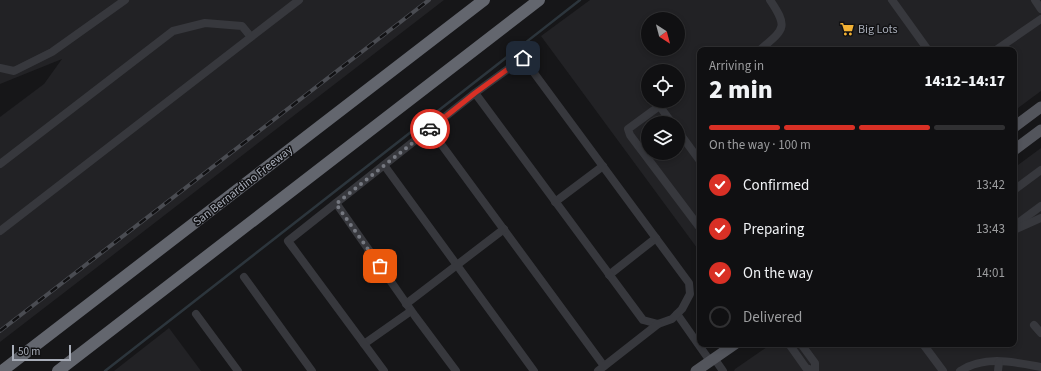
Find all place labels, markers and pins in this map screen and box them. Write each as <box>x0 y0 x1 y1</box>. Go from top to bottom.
supermarket icon: Big Lots <box>839 21 855 37</box>
place label: Big Lots <box>858 21 897 38</box>
pin <box>506 41 540 75</box>
pin <box>363 249 397 283</box>

